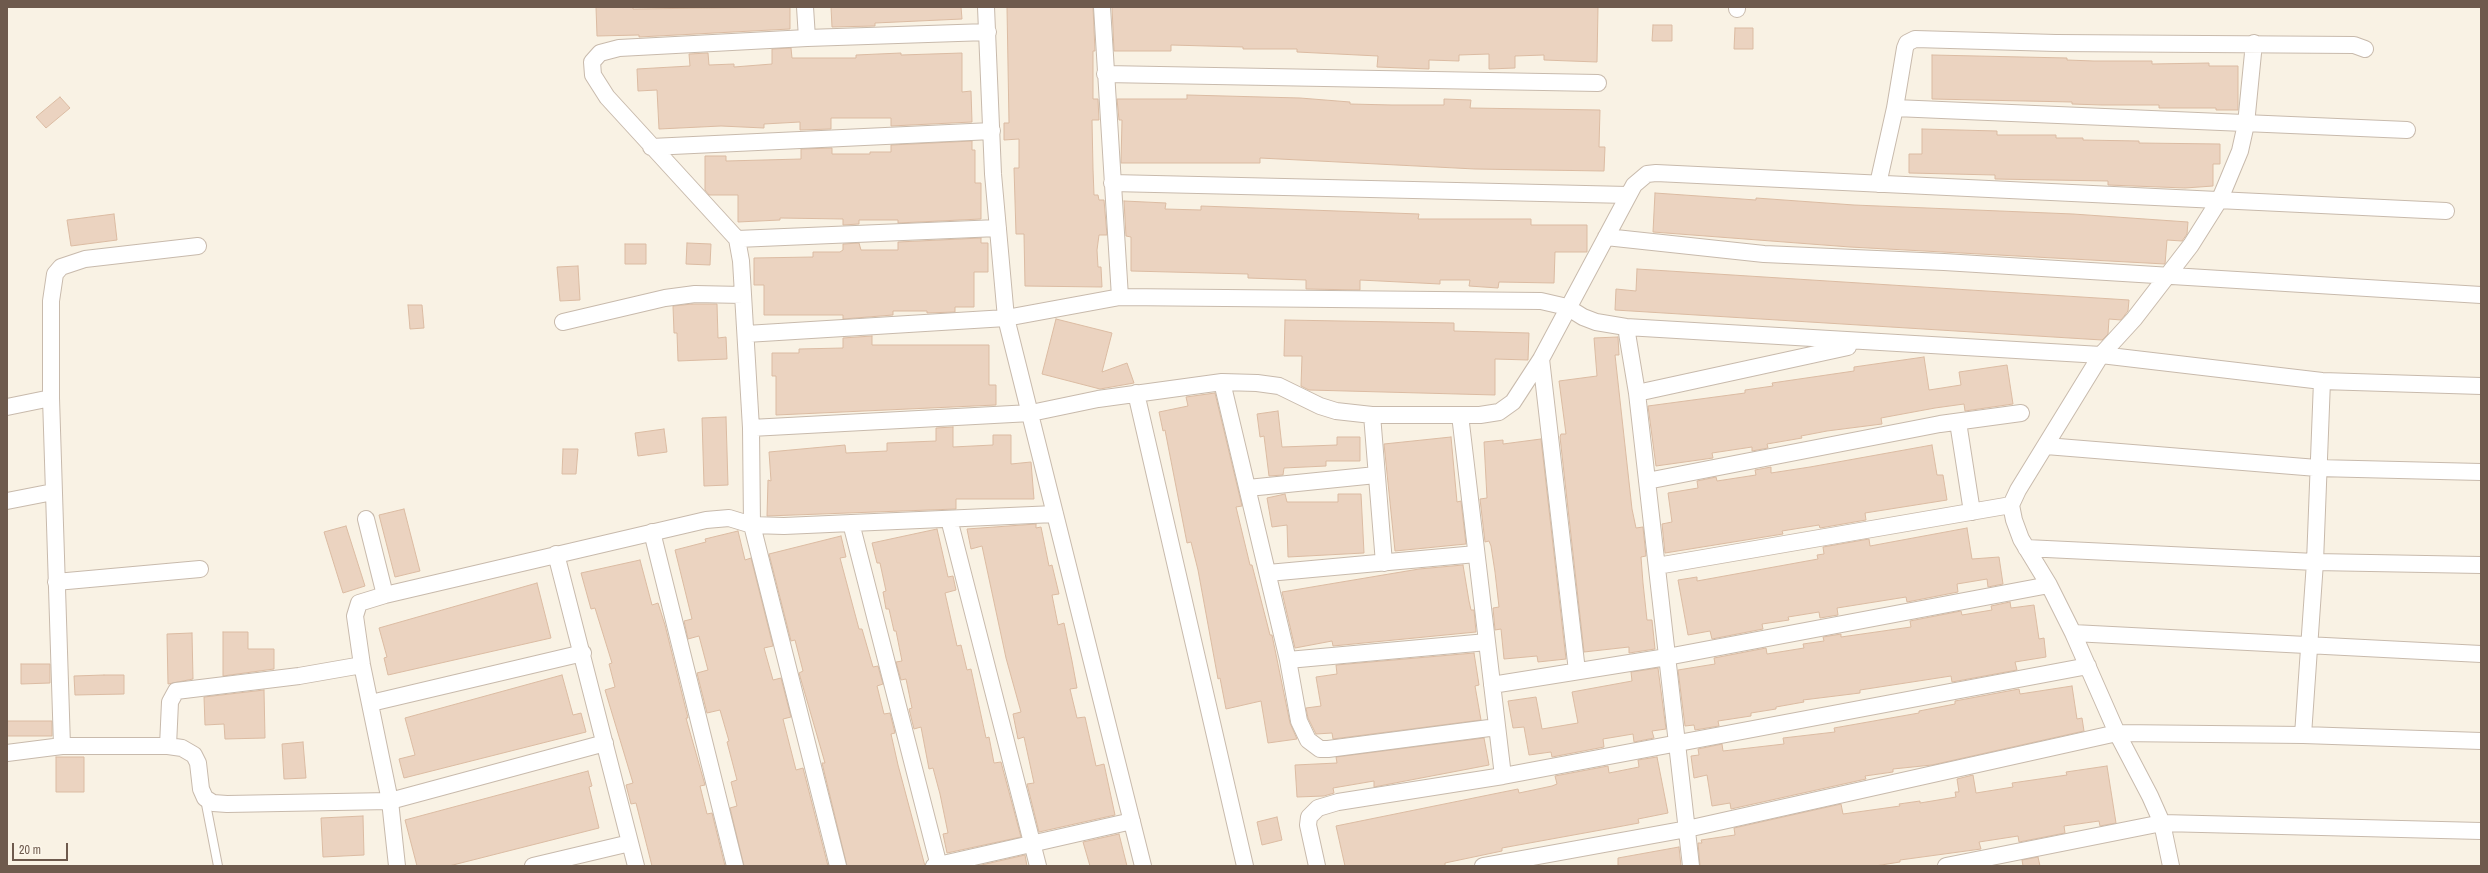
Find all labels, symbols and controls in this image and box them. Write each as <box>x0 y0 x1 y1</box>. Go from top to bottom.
scale bar <box>14 835 70 861</box>
text: 20 m <box>19 842 41 858</box>

